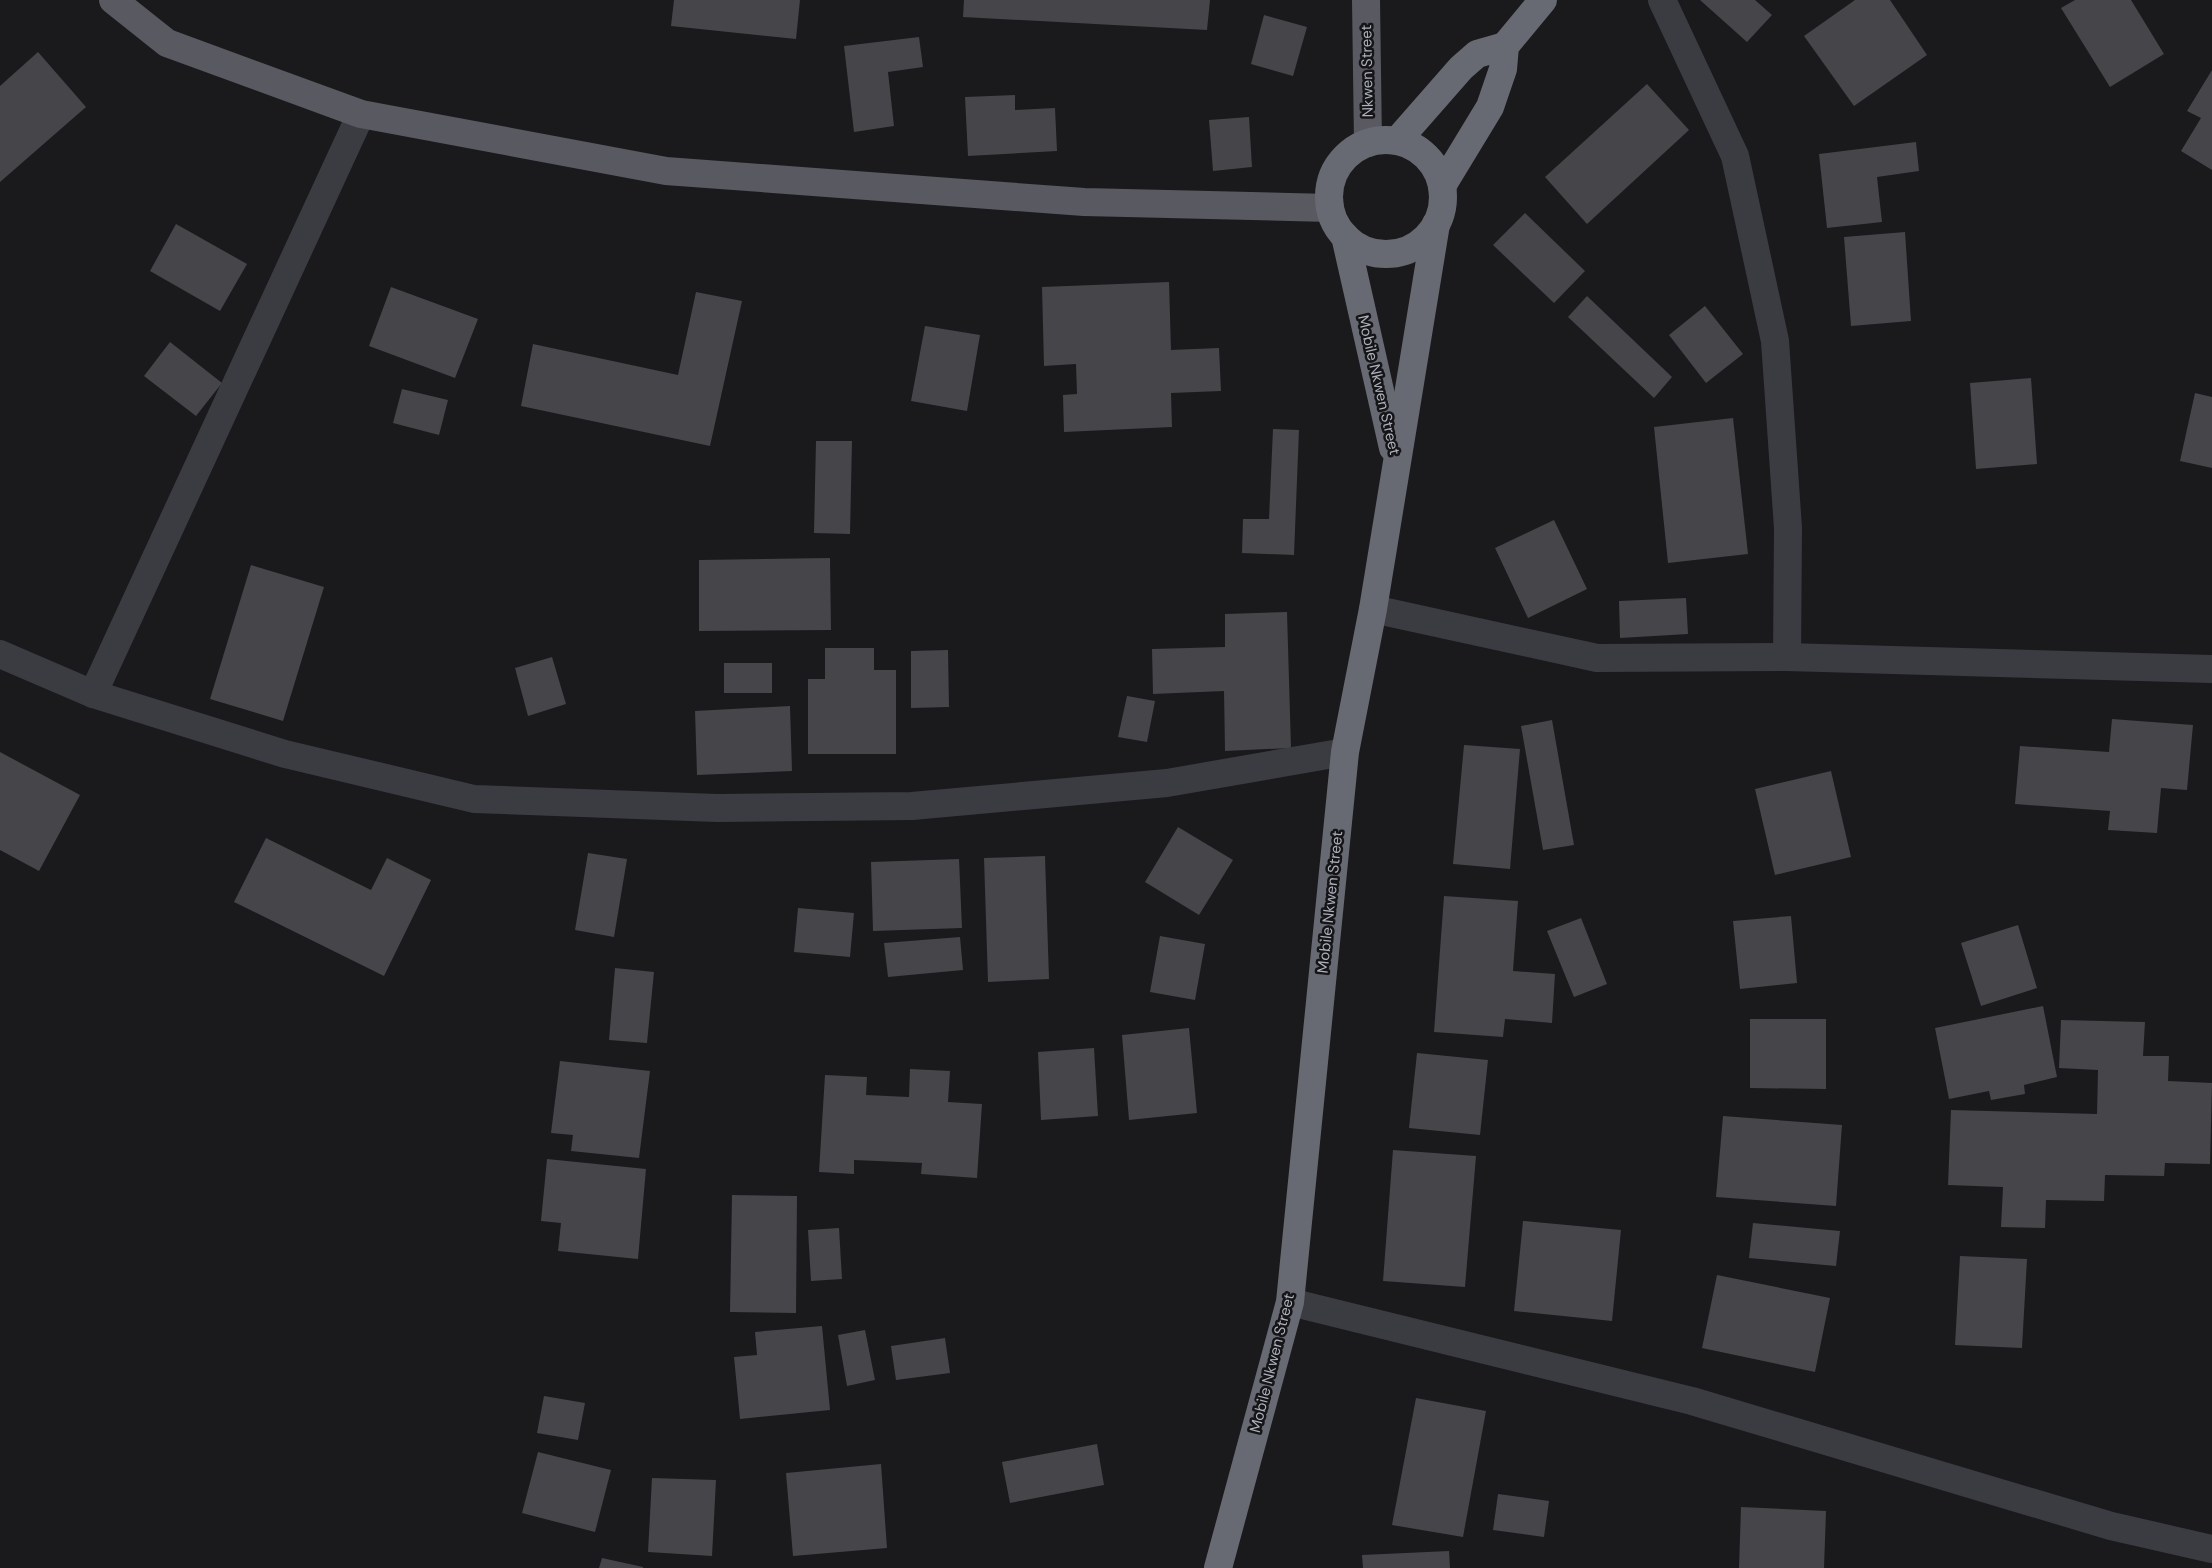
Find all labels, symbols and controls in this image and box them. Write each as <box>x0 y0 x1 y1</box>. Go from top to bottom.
street label: Nkwen Street <box>1356 24 1378 118</box>
street label: Mobile Nkwen Street <box>1353 313 1405 457</box>
street label: Mobile Nkwen Street <box>1313 830 1347 974</box>
street label: Mobile Nkwen Street <box>1245 1291 1299 1435</box>

